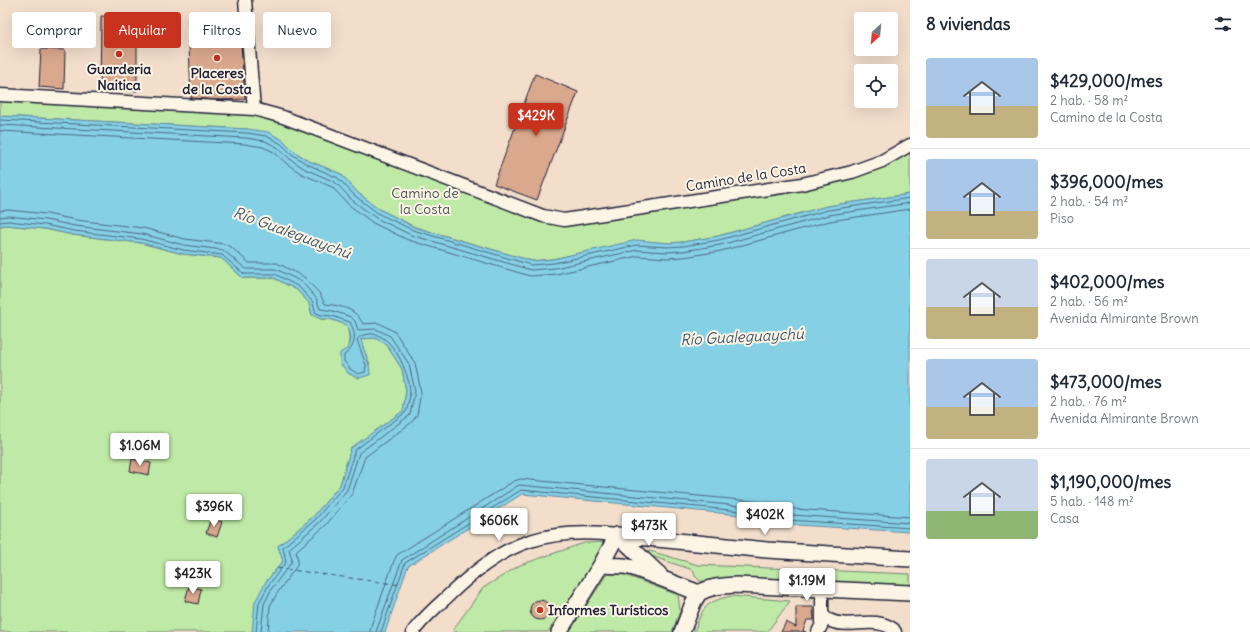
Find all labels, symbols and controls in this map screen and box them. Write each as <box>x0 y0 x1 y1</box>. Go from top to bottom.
chip: Comprar <box>12 12 96 48</box>
chip: Alquilar <box>104 12 181 48</box>
chip: Filtros <box>189 12 255 48</box>
chip: Nuevo <box>263 12 331 48</box>
north arrow <box>854 12 898 56</box>
map controls <box>854 12 898 108</box>
text: 8 viviendas <box>926 13 1010 35</box>
icon: filters <box>1212 13 1234 35</box>
marker: Guarderia Naitica <box>114 49 124 59</box>
marker: Placeres de la Costa <box>212 53 222 63</box>
place label: Guarderia Naitica <box>87 60 151 94</box>
place label: Placeres de la Costa <box>182 64 252 98</box>
button: locate <box>854 64 898 108</box>
text: $429,000/mes <box>1050 70 1163 92</box>
icon: home <box>958 74 1006 122</box>
text: 2 hab. · 58 m² <box>1050 92 1128 109</box>
pin: $429K <box>508 103 564 137</box>
text: $429K <box>517 107 555 124</box>
text: Camino de la Costa <box>1050 109 1163 126</box>
street label: Camino de la Costa <box>685 159 807 195</box>
text: $396,000/mes <box>1050 171 1163 193</box>
icon: home <box>958 175 1006 223</box>
park label: Camino de la Costa <box>391 184 459 218</box>
text: 2 hab. · 54 m² <box>1050 193 1128 210</box>
water label: Río Gualeguaychú <box>231 202 355 263</box>
text: Piso <box>1050 210 1074 227</box>
text: $402,000/mes <box>1050 271 1164 293</box>
icon: home <box>958 275 1006 323</box>
text: 2 hab. · 56 m² <box>1050 293 1128 310</box>
text: Avenida Almirante Brown <box>1050 310 1199 327</box>
water label: Río Gualeguaychú <box>680 324 805 349</box>
text: $473,000/mes <box>1050 371 1162 393</box>
icon: home <box>958 375 1006 423</box>
text: 2 hab. · 76 m² <box>1050 393 1127 410</box>
text: Avenida Almirante Brown <box>1050 410 1199 427</box>
pin: $1.06M <box>107 433 173 467</box>
text: $1.06M <box>119 437 161 454</box>
text: $1,190,000/mes <box>1050 471 1171 493</box>
icon: home <box>958 475 1006 523</box>
text: 5 hab. · 148 m² <box>1050 493 1134 510</box>
pin: $396K <box>186 494 242 528</box>
text: $396K <box>195 498 233 515</box>
pin: $402K <box>737 502 793 536</box>
text: $402K <box>746 506 784 523</box>
pin: $606K <box>471 508 527 542</box>
text: Casa <box>1050 510 1079 527</box>
text: $606K <box>480 512 518 529</box>
pin: $473K <box>621 513 677 547</box>
text: $473K <box>631 517 667 534</box>
pin: $423K <box>165 561 221 595</box>
text: $423K <box>174 565 212 582</box>
pin: $1.19M <box>774 568 840 602</box>
text: $1.19M <box>788 572 826 589</box>
place label: Informes Turísticos <box>548 601 669 619</box>
marker: Informes Turísticos <box>535 605 545 615</box>

